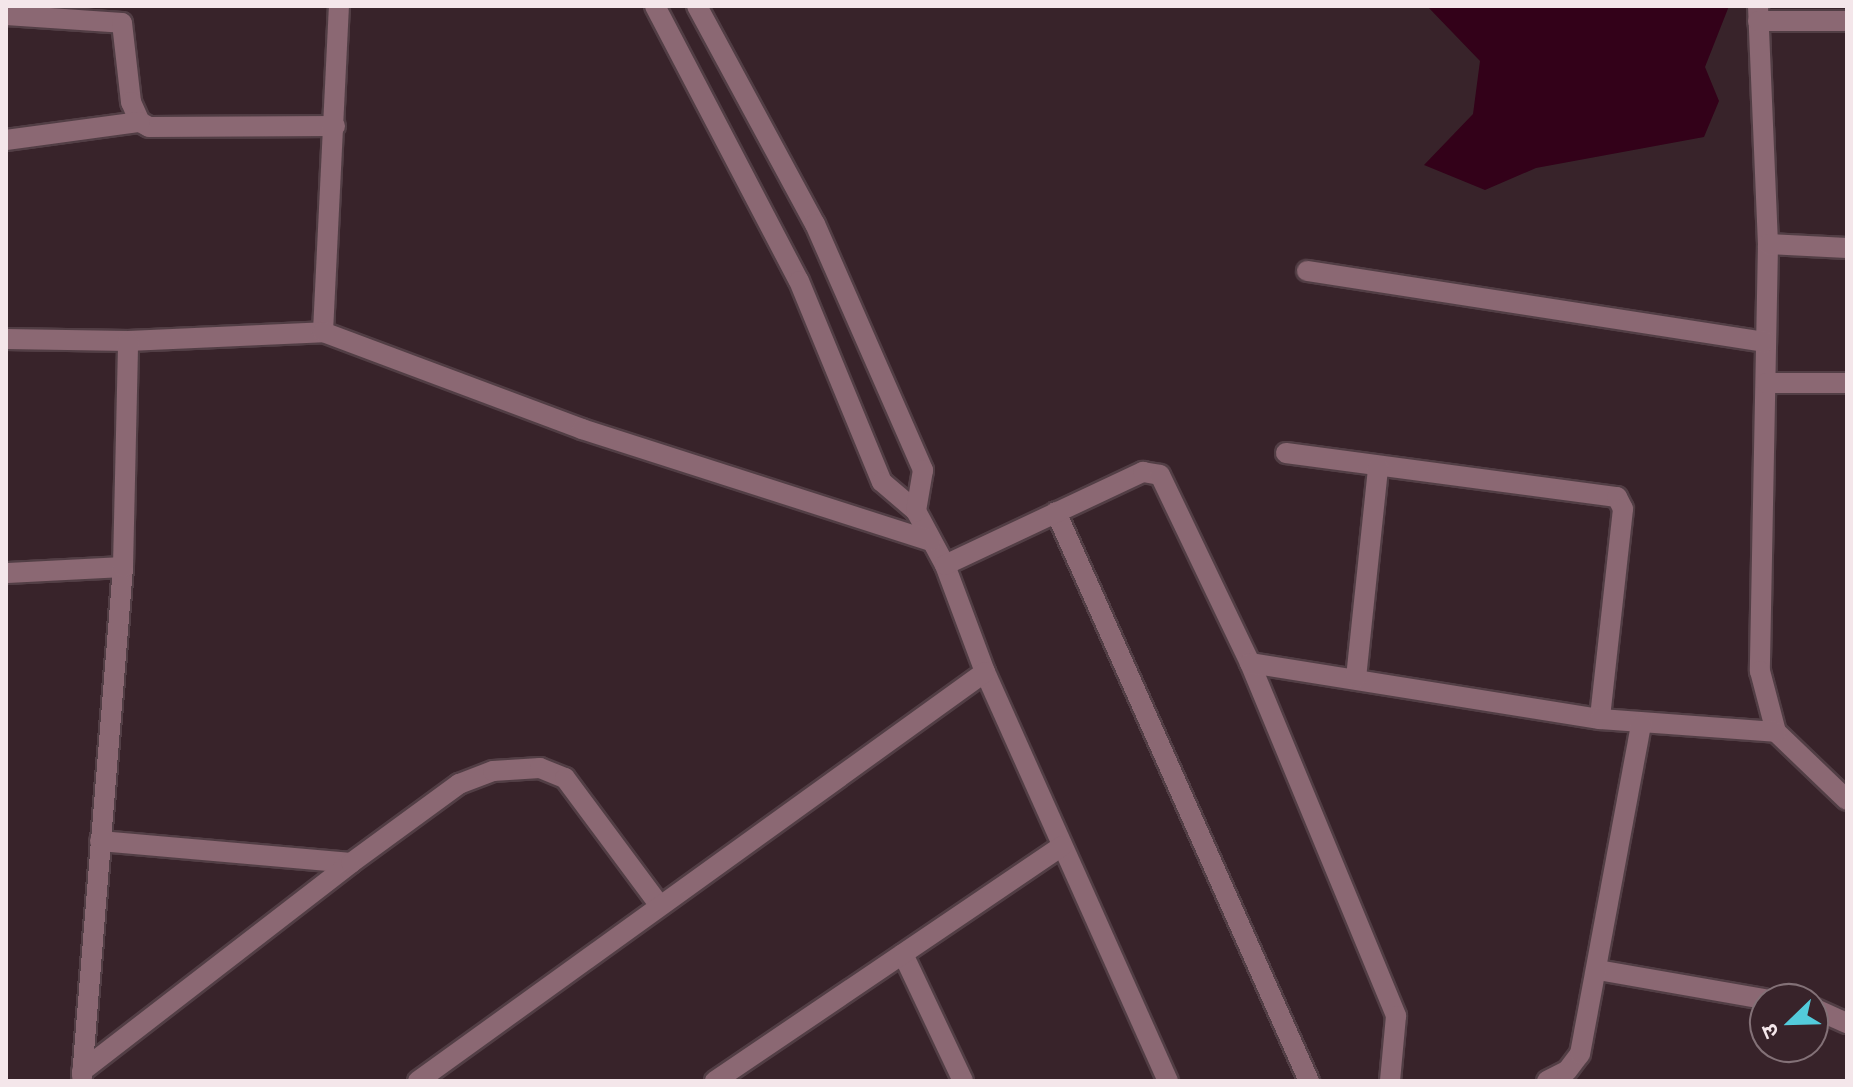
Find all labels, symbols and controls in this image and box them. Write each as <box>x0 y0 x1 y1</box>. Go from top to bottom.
north arrow <box>1749 983 1829 1063</box>
text: उ <box>1754 1021 1783 1043</box>

